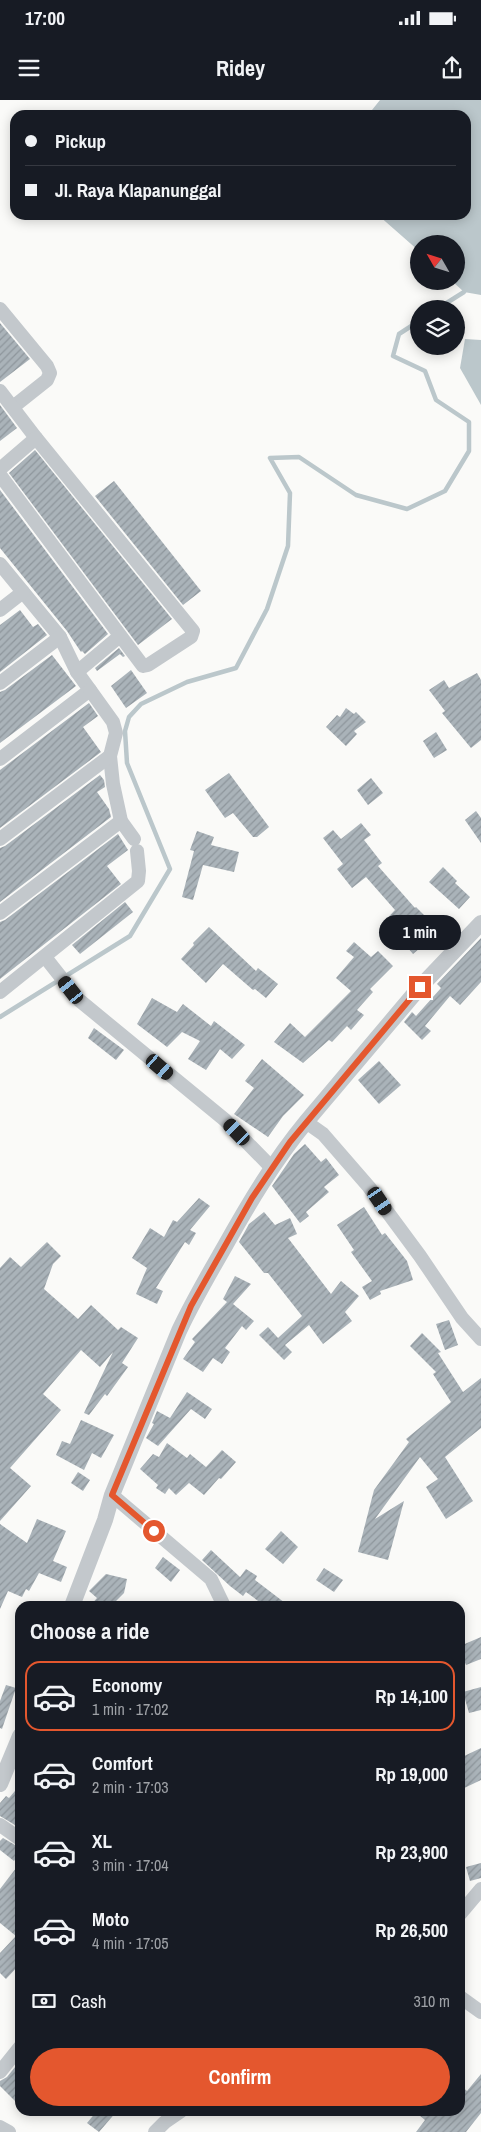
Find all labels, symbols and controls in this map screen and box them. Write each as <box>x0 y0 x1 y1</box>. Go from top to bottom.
text: 17:00 <box>25 5 65 31</box>
text: Ridey <box>216 53 265 83</box>
icon: menu <box>15 54 43 82</box>
icon: share <box>438 54 466 82</box>
text: Pickup <box>55 128 106 154</box>
text: Jl. Raya Klapanunggal <box>55 177 221 203</box>
north arrow <box>410 235 465 290</box>
map controls <box>410 235 465 355</box>
button: layers <box>410 300 465 355</box>
callout: 1 min <box>379 914 461 950</box>
text: 1 min <box>403 921 437 943</box>
car <box>55 974 86 1006</box>
route end <box>409 976 431 998</box>
car <box>143 1051 176 1083</box>
car <box>221 1116 252 1148</box>
car <box>365 1184 394 1218</box>
route start <box>143 1520 165 1542</box>
text: Choose a ride <box>30 1616 149 1646</box>
text: Economy <box>92 1672 162 1698</box>
icon: car <box>32 1674 77 1719</box>
text: Rp 14,100 <box>375 1683 448 1709</box>
text: 1 min · 17:02 <box>92 1698 169 1720</box>
text: Comfort <box>92 1750 153 1776</box>
icon: car <box>32 1752 77 1797</box>
text: Rp 19,000 <box>375 1761 448 1787</box>
text: 2 min · 17:03 <box>92 1776 169 1798</box>
text: XL <box>92 1828 112 1854</box>
icon: car <box>32 1830 77 1875</box>
text: Rp 23,900 <box>375 1839 448 1865</box>
text: 3 min · 17:04 <box>92 1854 169 1876</box>
text: Moto <box>92 1906 129 1932</box>
icon: car <box>32 1908 77 1953</box>
text: Rp 26,500 <box>375 1917 448 1943</box>
text: 4 min · 17:05 <box>92 1932 169 1954</box>
icon: cash <box>30 1987 58 2015</box>
text: Cash <box>70 1988 106 2014</box>
text: 310 m <box>414 1990 450 2012</box>
button: Confirm <box>30 2048 450 2106</box>

